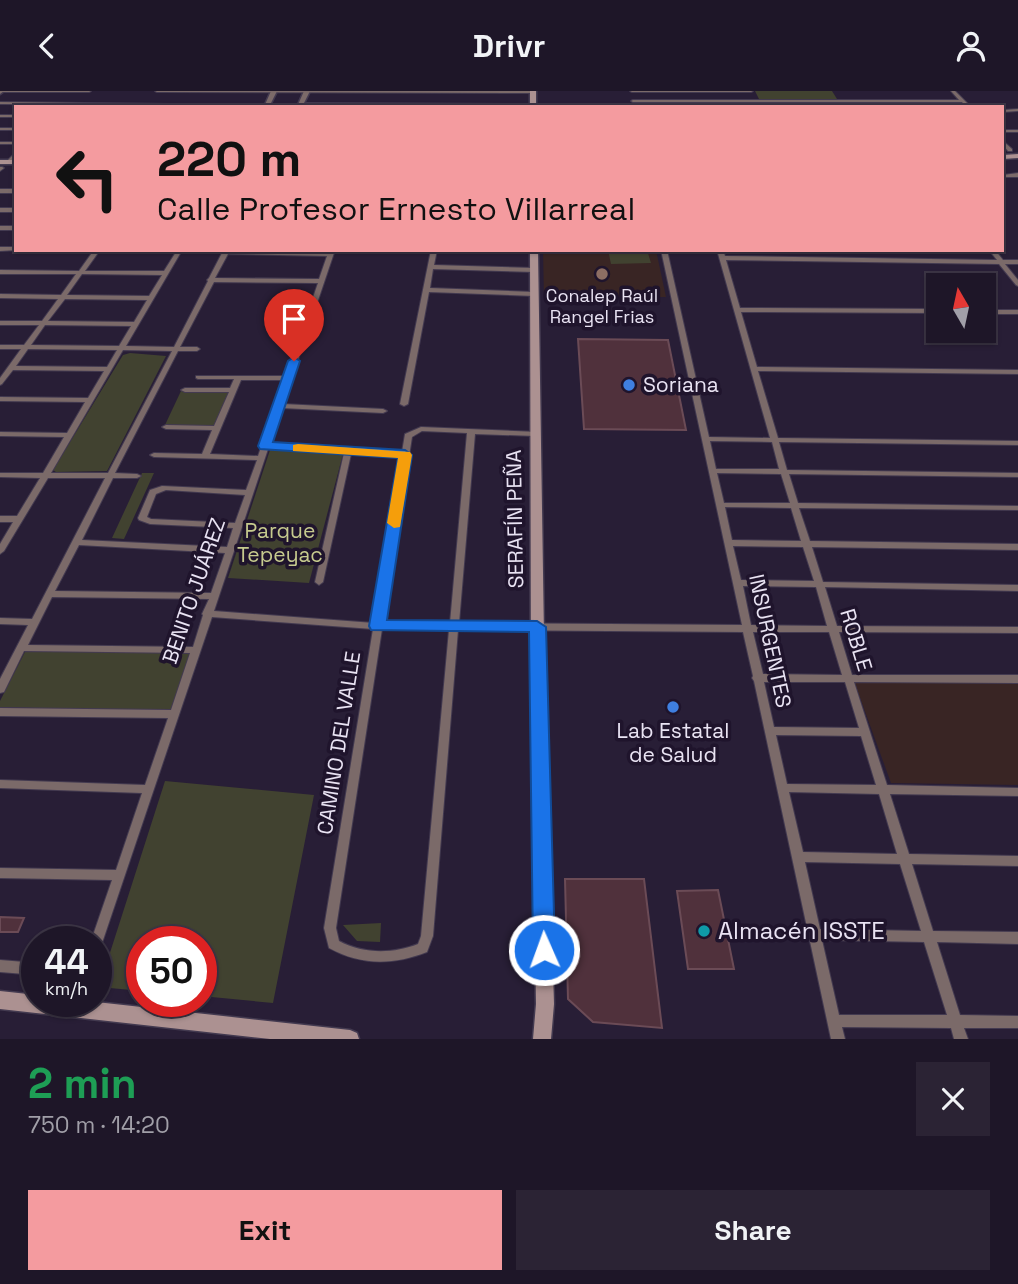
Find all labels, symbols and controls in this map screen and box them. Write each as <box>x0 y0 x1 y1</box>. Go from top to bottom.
text: Drivr <box>473 26 545 66</box>
icon: back <box>28 27 66 65</box>
icon: person <box>952 27 990 65</box>
text: 220 m <box>157 128 301 190</box>
icon: left <box>42 133 133 224</box>
text: Calle Profesor Ernesto Villarreal <box>157 189 635 229</box>
marker: Conalep Raúl Rangel Frias <box>594 266 610 282</box>
north arrow <box>926 273 996 343</box>
map controls <box>926 273 996 343</box>
place label: Conalep Raúl Rangel Frias <box>546 284 658 328</box>
pin <box>264 289 324 361</box>
icon: arrive <box>275 300 313 338</box>
place label: Soriana <box>643 371 719 398</box>
marker: Soriana <box>621 377 637 393</box>
street label: SERAFÍN PEÑA <box>500 449 529 589</box>
street label: BENITO JUÁREZ <box>156 514 231 667</box>
park label: Parque Tepeyac <box>237 517 323 568</box>
street label: INSURGENTES <box>743 572 798 710</box>
street label: ROBLE <box>834 605 879 674</box>
street label: CAMINO DEL VALLE <box>311 649 366 836</box>
marker: Lab Estatal de Salud <box>665 699 681 715</box>
place label: Lab Estatal de Salud <box>617 717 729 768</box>
position arrow <box>507 913 581 987</box>
place label: Almacén ISSTE <box>718 915 885 946</box>
marker: Almacén ISSTE <box>696 923 712 939</box>
speed limit sign: 50 <box>126 926 217 1017</box>
text: 44 <box>44 940 89 984</box>
text: km/h <box>45 977 88 1000</box>
text: 2 min <box>28 1057 137 1110</box>
button: close <box>916 1062 990 1136</box>
text: 750 m · 14:20 <box>28 1110 170 1140</box>
button: Exit <box>28 1190 502 1270</box>
button: Share <box>516 1190 990 1270</box>

